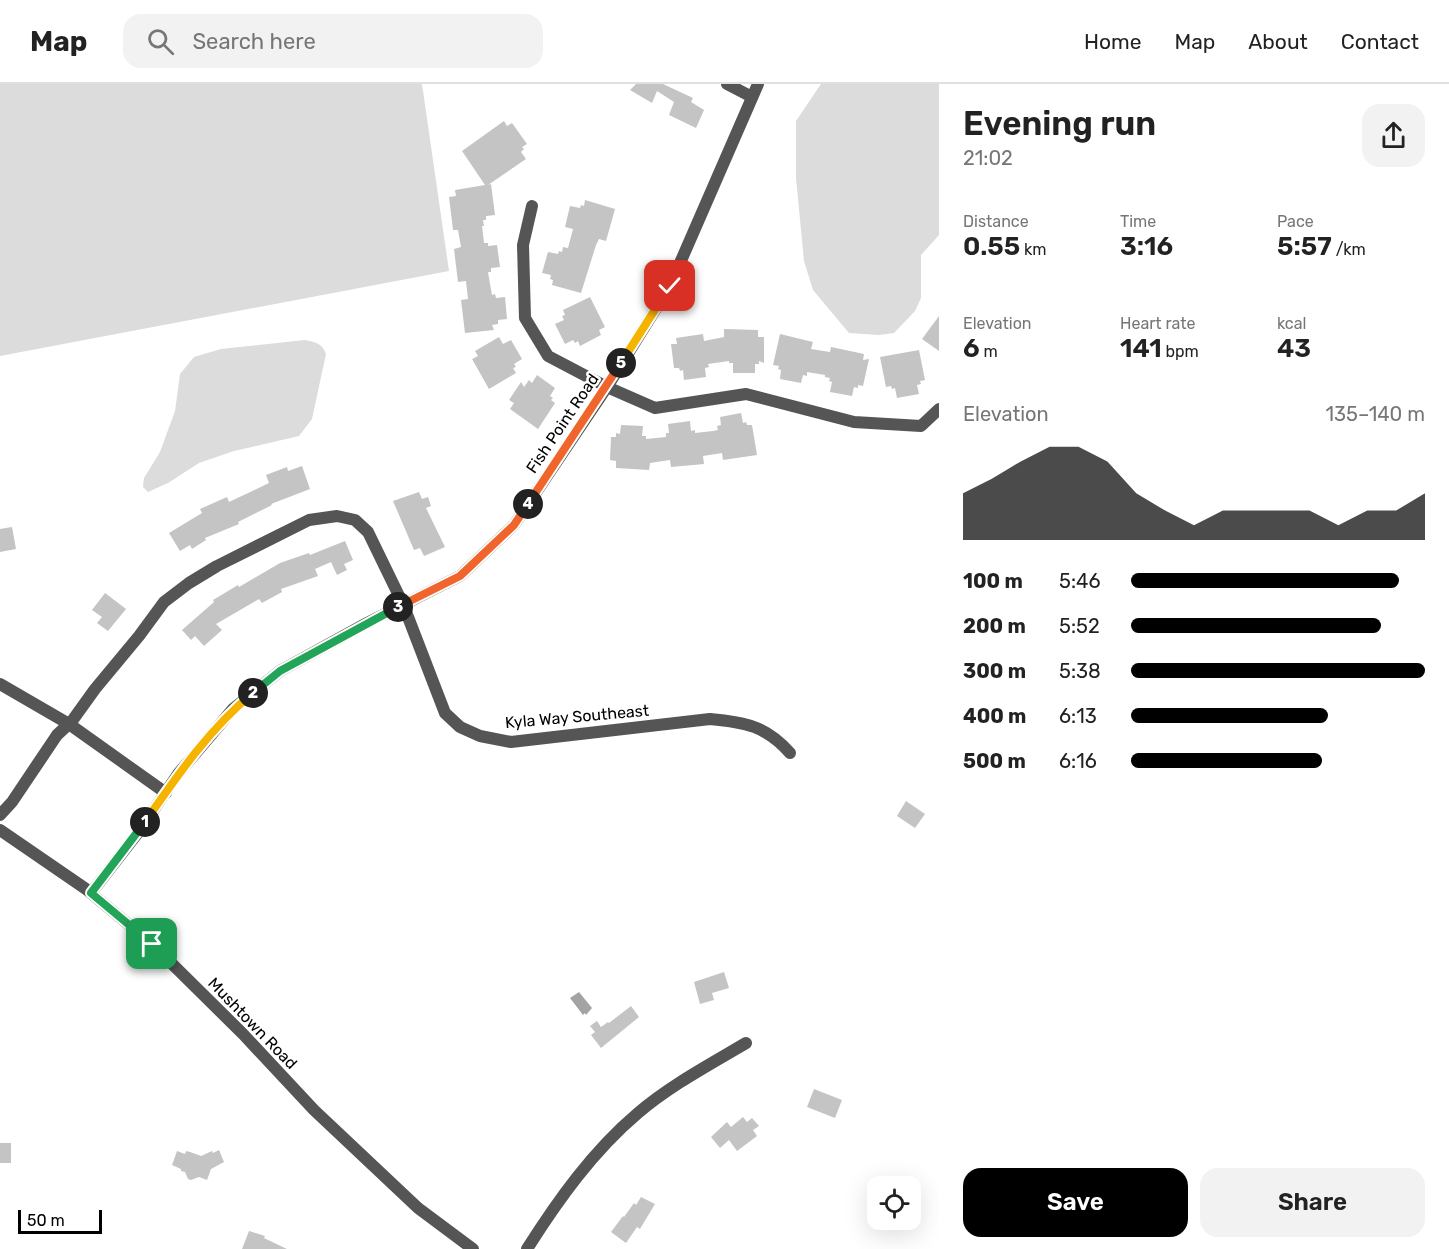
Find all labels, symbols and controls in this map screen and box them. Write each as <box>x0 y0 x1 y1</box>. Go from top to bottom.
search box <box>123 14 543 68</box>
text: Map <box>30 25 87 58</box>
icon: search <box>144 25 177 58</box>
text: Search here <box>192 28 316 55</box>
text: Home <box>1084 29 1141 54</box>
text: Map <box>1174 29 1215 54</box>
text: About <box>1248 29 1308 54</box>
text: Contact <box>1341 29 1419 54</box>
text: Evening run <box>963 104 1156 143</box>
button: share <box>1362 104 1425 167</box>
text: 21:02 <box>963 146 1013 170</box>
text: Distance <box>963 212 1029 231</box>
text: Time <box>1120 212 1156 231</box>
text: Pace <box>1277 212 1314 231</box>
text: 0.55 <box>963 231 1020 262</box>
text: 3:16 <box>1120 231 1173 262</box>
text: 5:57 <box>1277 231 1332 262</box>
text: km <box>1020 240 1047 259</box>
text: /km <box>1332 240 1366 259</box>
pin <box>644 260 695 311</box>
icon: check <box>653 269 686 302</box>
text: Elevation <box>963 314 1032 333</box>
text: Heart rate <box>1120 314 1195 333</box>
text: kcal <box>1277 314 1306 333</box>
text: 6 <box>963 333 980 364</box>
text: 141 <box>1120 333 1162 364</box>
text: 43 <box>1277 333 1311 364</box>
text: m <box>980 342 998 361</box>
text: bpm <box>1162 342 1199 361</box>
pin: 5 <box>606 348 636 378</box>
text: 5 <box>616 353 626 372</box>
street label: Fish Point Road <box>522 370 603 477</box>
text: Elevation <box>963 402 1049 426</box>
text: 135–140 m <box>1325 402 1425 426</box>
pin: 4 <box>513 489 543 519</box>
text: 4 <box>523 494 533 513</box>
text: 100 m <box>963 569 1023 593</box>
text: 5:46 <box>1059 569 1100 593</box>
pin: 3 <box>383 592 413 622</box>
text: 3 <box>393 597 403 616</box>
text: 200 m <box>963 614 1026 638</box>
text: 5:52 <box>1059 614 1100 638</box>
text: 300 m <box>963 659 1026 683</box>
text: 5:38 <box>1059 659 1101 683</box>
pin: 2 <box>238 678 268 708</box>
text: 2 <box>248 683 258 702</box>
street label: Kyla Way Southeast <box>504 701 650 732</box>
text: 400 m <box>963 704 1026 728</box>
text: 6:13 <box>1059 704 1097 728</box>
text: 500 m <box>963 749 1026 773</box>
text: 6:16 <box>1059 749 1097 773</box>
pin: 1 <box>130 807 160 837</box>
text: 1 <box>141 812 149 831</box>
pin <box>126 918 177 969</box>
icon: arrive <box>135 927 168 960</box>
street label: Mushtown Road <box>204 974 301 1073</box>
button: Save <box>963 1168 1188 1237</box>
button: Share <box>1200 1168 1425 1237</box>
map controls <box>867 1176 921 1230</box>
button: locate <box>867 1176 921 1230</box>
scale bar <box>18 1207 102 1234</box>
text: 50 m <box>27 1211 65 1230</box>

